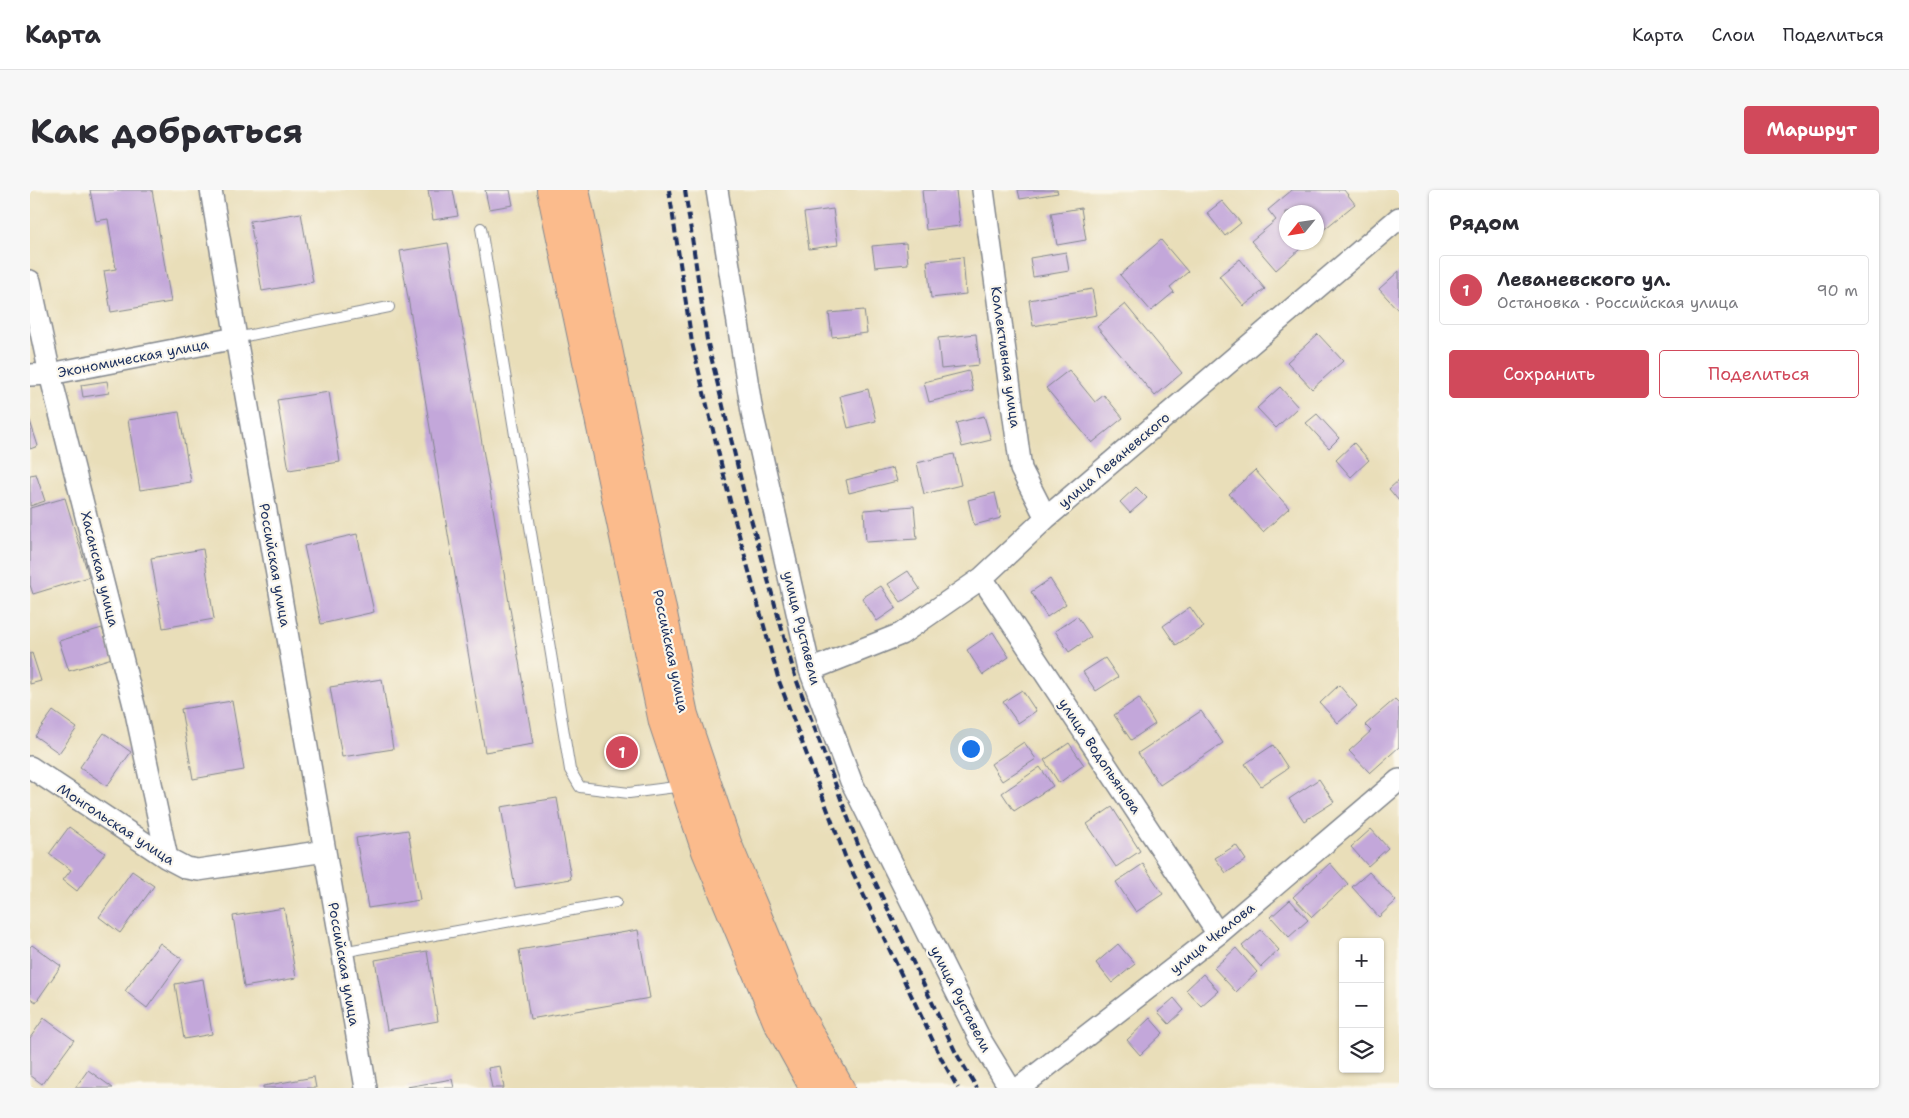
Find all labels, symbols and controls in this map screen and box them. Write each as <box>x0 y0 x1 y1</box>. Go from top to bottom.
text: Карта <box>25 19 101 51</box>
text: Карта <box>1632 23 1683 47</box>
text: Слои <box>1711 23 1755 47</box>
text: Поделиться <box>1783 23 1884 47</box>
button: Маршрут <box>1744 106 1879 154</box>
text: Как добраться <box>30 107 303 154</box>
north arrow <box>1279 205 1324 250</box>
text: Рядом <box>1449 209 1519 237</box>
text: Леваневского ул. <box>1497 267 1671 292</box>
text: 1 <box>1462 280 1470 301</box>
text: 90 m <box>1817 280 1858 301</box>
street label: Коллективная улица <box>987 285 1025 429</box>
text: Остановка · Российская улица <box>1497 292 1738 313</box>
street label: Экономическая улица <box>56 334 210 381</box>
button: Сохранить <box>1449 350 1649 398</box>
button: Поделиться <box>1659 350 1859 398</box>
street label: улица Леваневского <box>1055 408 1173 512</box>
street label: Российская улица <box>255 502 295 628</box>
street label: Хасанская улица <box>77 509 123 629</box>
street label: улица Руставели <box>779 569 825 687</box>
street label: Российская улица <box>649 588 693 714</box>
street label: улица Водопьянова <box>1055 695 1146 818</box>
pin: 1 <box>606 733 638 771</box>
your location <box>958 736 984 762</box>
street label: Монгольская улица <box>54 779 178 869</box>
street label: улица Чкалова <box>1166 898 1258 978</box>
street label: Российская улица <box>324 901 364 1027</box>
map controls <box>1339 938 1384 1073</box>
button: + <box>1339 938 1384 983</box>
street label: улица Руставели <box>926 943 996 1055</box>
button: − <box>1339 983 1384 1028</box>
button: layers <box>1339 1028 1384 1073</box>

